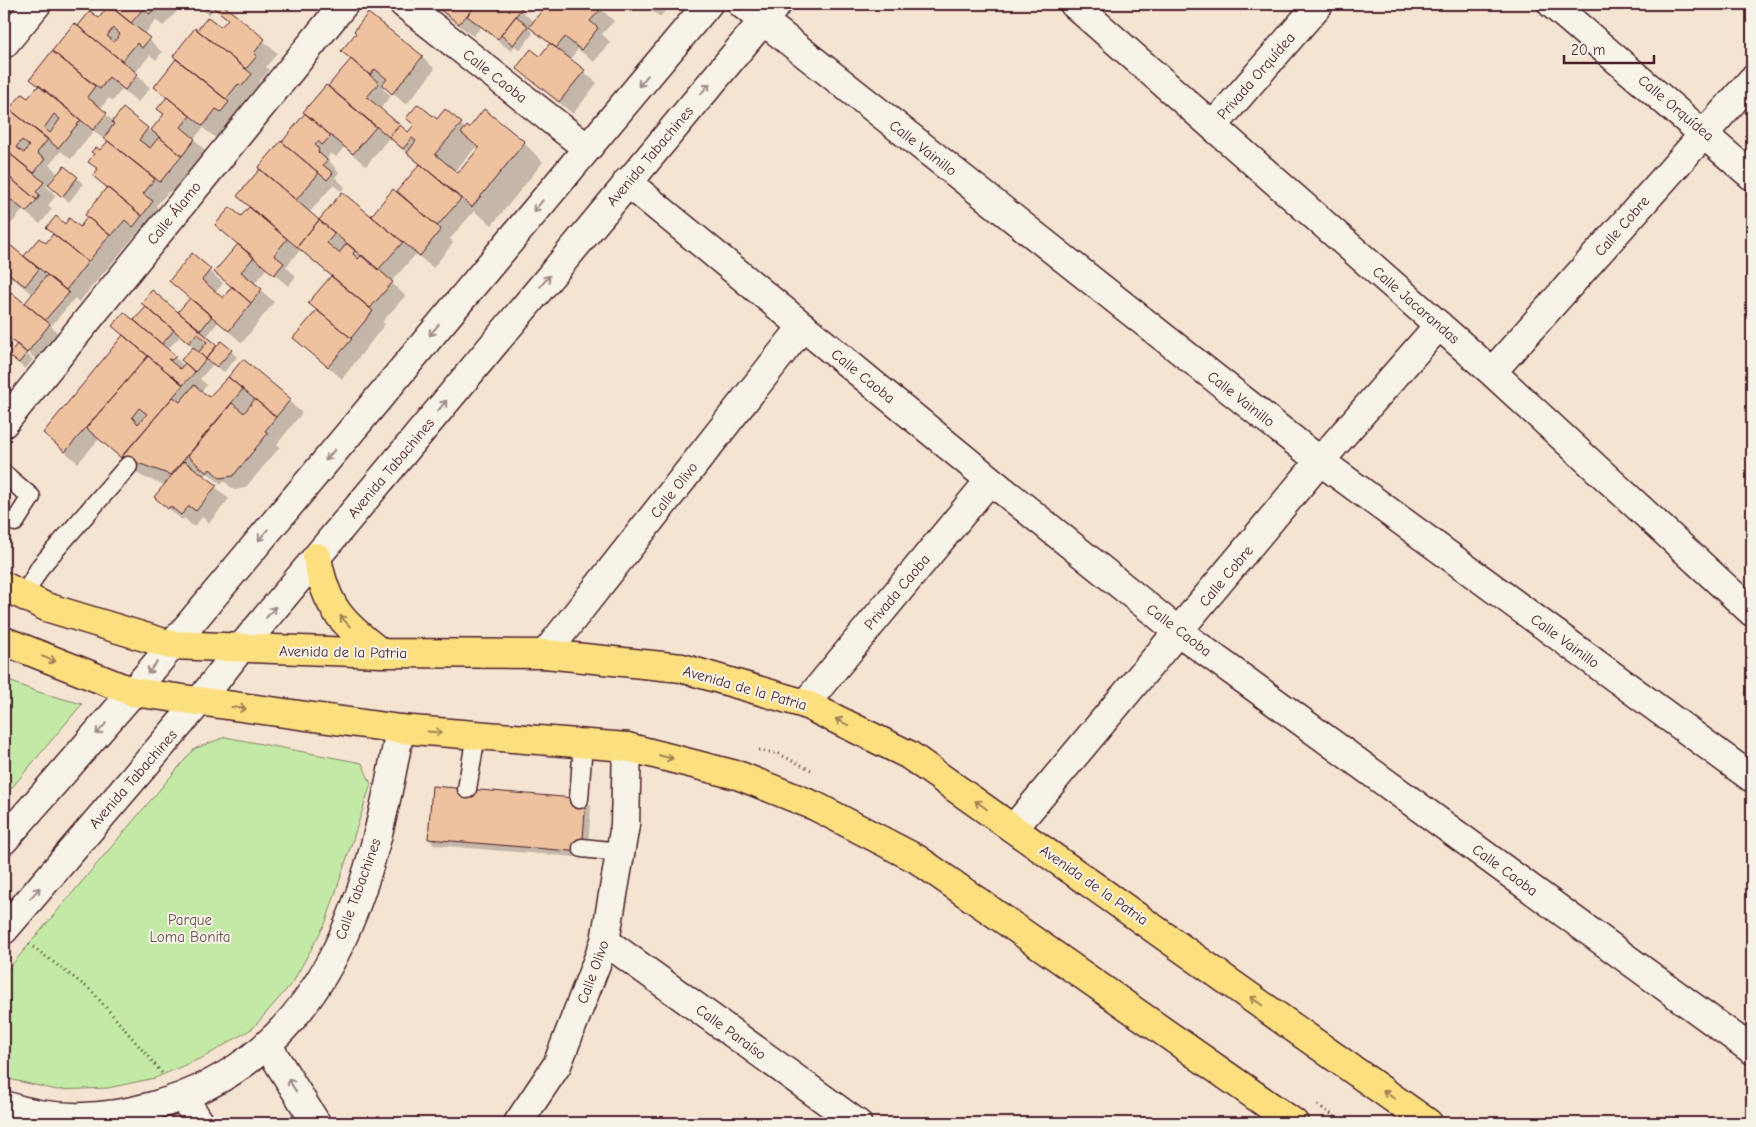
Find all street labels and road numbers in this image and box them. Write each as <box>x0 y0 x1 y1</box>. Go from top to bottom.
street label: Privada Orquídea <box>1213 29 1299 123</box>
street label: Calle Caoba <box>459 45 531 107</box>
street label: Calle Orquídea <box>1634 71 1718 145</box>
street label: Avenida Tabachines <box>603 102 697 210</box>
street label: Calle Vainillo <box>886 116 960 180</box>
street label: Calle Álamo <box>142 177 205 248</box>
street label: Calle Cobre <box>1591 192 1654 260</box>
street label: Calle Jacarandas <box>1369 262 1463 348</box>
street label: Calle Caoba <box>828 345 898 407</box>
street label: Calle Vainillo <box>1204 367 1278 431</box>
street label: Avenida Tabachines <box>344 414 438 522</box>
street label: Calle Olivo <box>646 458 702 522</box>
street label: Calle Cobre <box>1195 541 1257 610</box>
street label: Privada Caoba <box>860 551 934 633</box>
street label: Calle Caoba <box>1143 600 1215 660</box>
street label: Calle Vainillo <box>1527 610 1603 672</box>
street label: Avenida de la Patria <box>279 642 407 662</box>
street label: Avenida de la Patria <box>681 662 809 714</box>
street label: Avenida Tabachines <box>85 726 181 832</box>
street label: Calle Tabachines <box>331 836 385 942</box>
street label: Calle Caoba <box>1469 840 1541 900</box>
street label: Avenida de la Patria <box>1036 841 1152 929</box>
street label: Calle Olivo <box>573 938 613 1006</box>
street label: Calle Paraíso <box>692 1000 770 1064</box>

